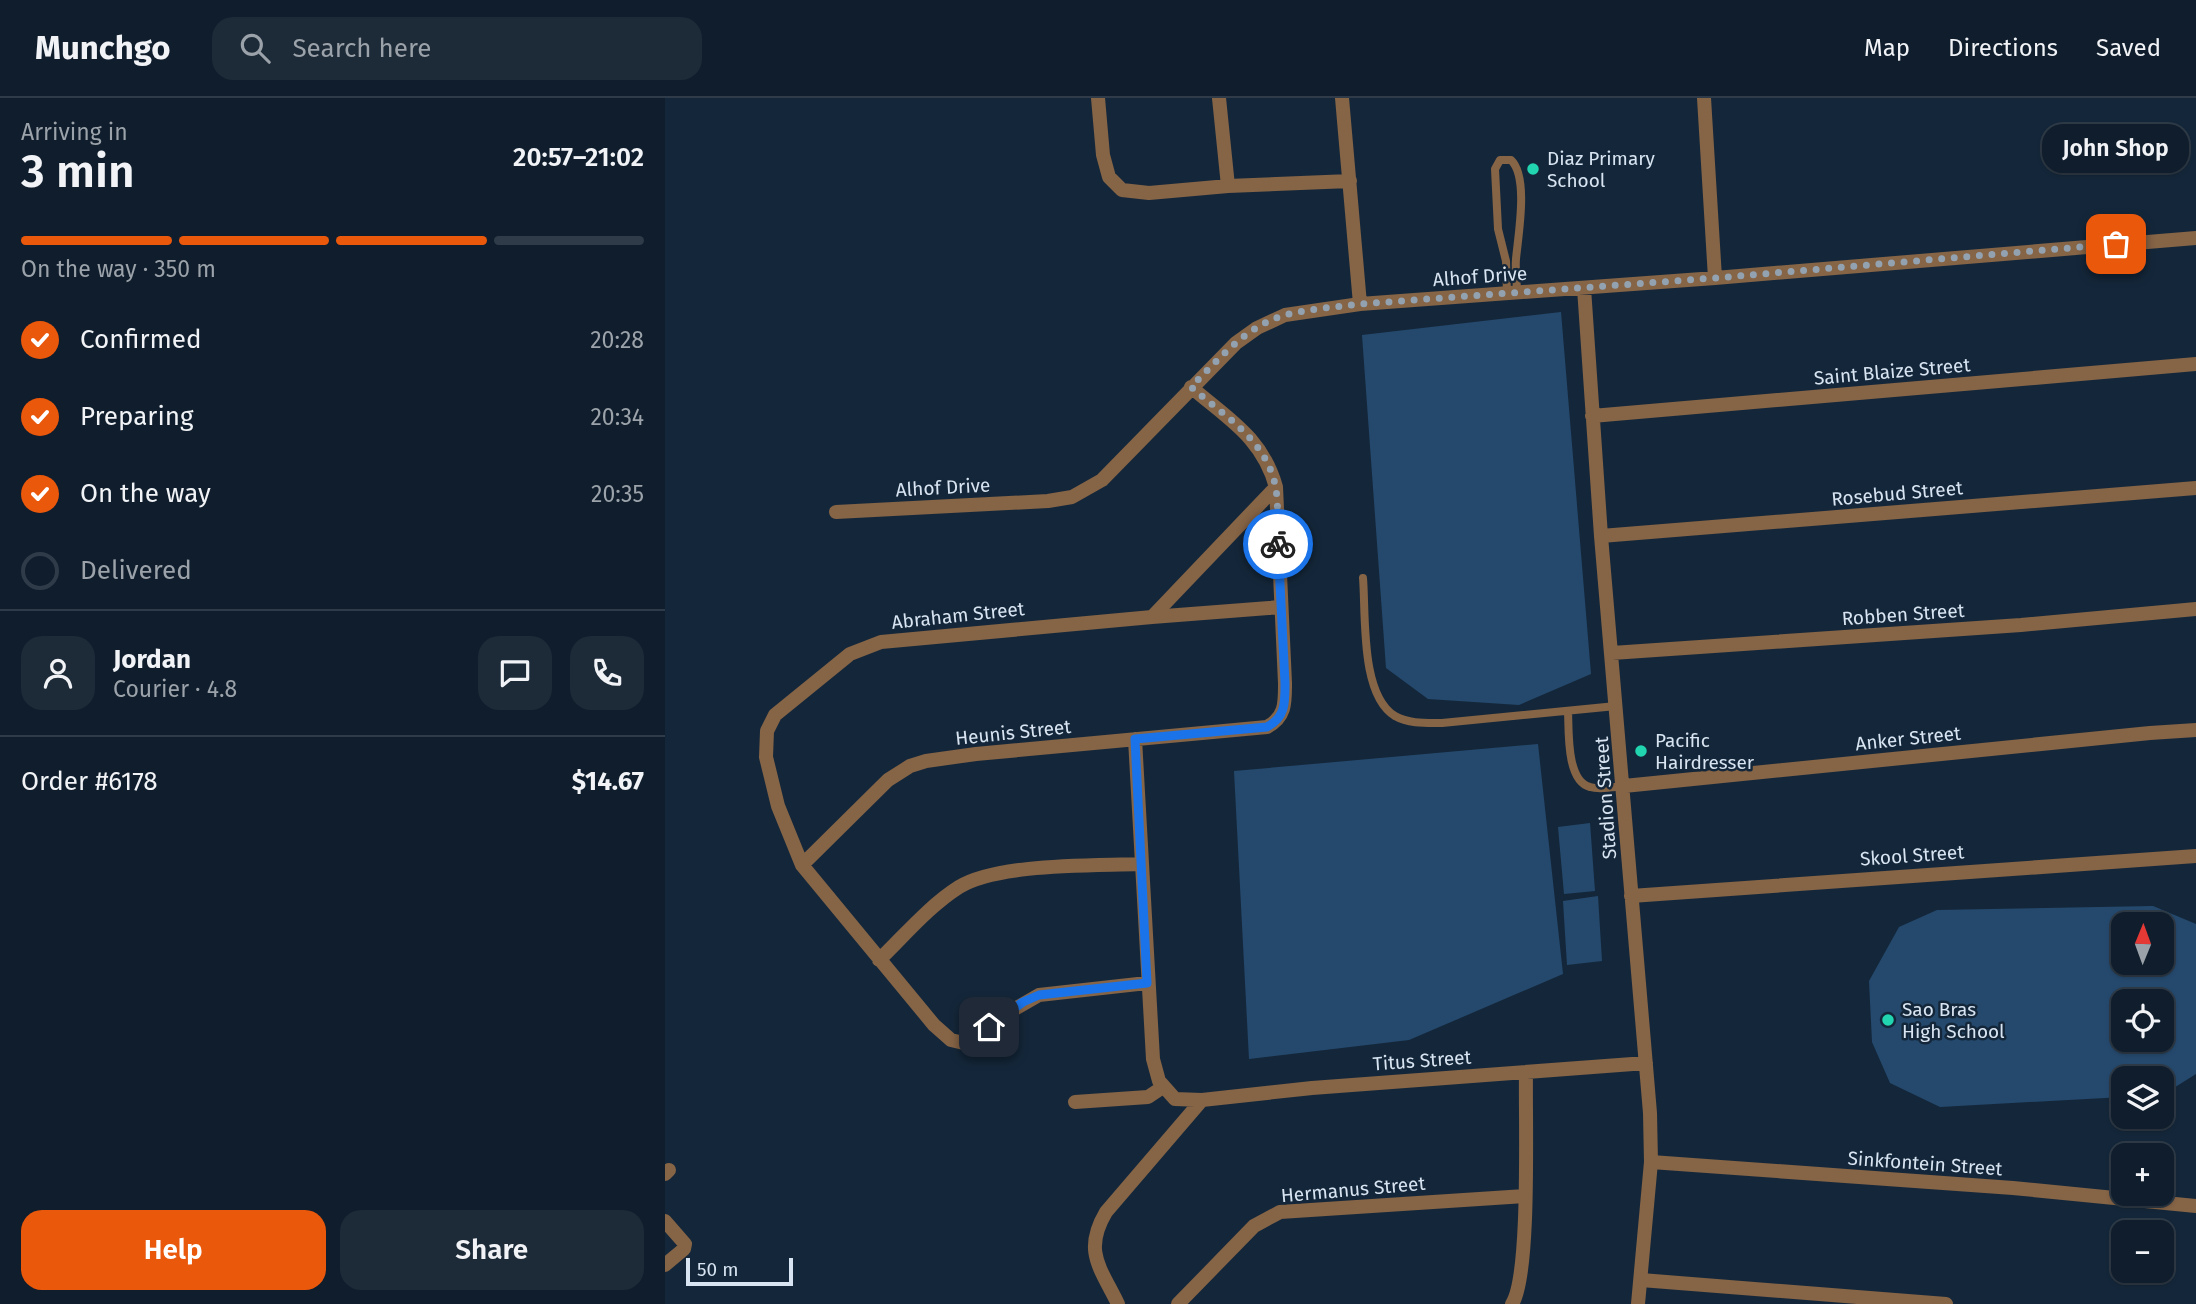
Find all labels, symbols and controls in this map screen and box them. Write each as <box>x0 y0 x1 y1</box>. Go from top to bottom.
search box <box>212 17 702 80</box>
text: Munchgo <box>35 28 170 68</box>
icon: search <box>236 29 274 67</box>
text: Search here <box>292 33 431 64</box>
text: Map <box>1864 34 1910 62</box>
text: Directions <box>1948 34 2058 62</box>
text: Saved <box>2096 34 2161 62</box>
text: Arriving in <box>21 118 128 146</box>
callout: John Shop <box>2043 125 2189 174</box>
text: John Shop <box>2062 134 2169 162</box>
text: 20:57–21:02 <box>513 142 644 173</box>
text: 3 min <box>21 144 135 199</box>
place label: Diaz Primary School <box>1547 147 1656 192</box>
marker: Diaz Primary School <box>1525 161 1541 177</box>
pin <box>2086 214 2146 274</box>
icon: bag <box>2097 225 2135 263</box>
text: On the way · 350 m <box>21 255 216 283</box>
street label: Alhof Drive <box>1432 262 1528 291</box>
icon: check <box>21 321 59 359</box>
text: Confirmed <box>80 324 201 355</box>
text: 20:28 <box>590 326 644 354</box>
street label: Saint Blaize Street <box>1813 353 1971 390</box>
icon: check <box>21 398 59 436</box>
text: Preparing <box>80 401 193 432</box>
text: 20:34 <box>590 403 644 431</box>
street label: Alhof Drive <box>895 474 991 501</box>
icon: check <box>21 475 59 513</box>
street label: Rosebud Street <box>1830 476 1964 511</box>
text: On the way <box>80 478 211 509</box>
text: 20:35 <box>591 480 644 508</box>
courier <box>1243 509 1313 579</box>
icon: bike <box>1259 525 1297 563</box>
text: Delivered <box>80 555 192 586</box>
street label: Abraham Street <box>890 597 1026 634</box>
street label: Robben Street <box>1841 599 1965 630</box>
button: person <box>21 636 95 710</box>
button: chat <box>478 636 552 710</box>
button: phone <box>570 636 644 710</box>
text: Jordan <box>113 644 191 675</box>
text: Courier · 4.8 <box>113 675 237 703</box>
street label: Heunis Street <box>954 715 1072 750</box>
street label: Anker Street <box>1854 722 1962 755</box>
place label: Pacific Hairdresser <box>1655 729 1755 774</box>
street label: Stadion Street <box>1590 736 1621 860</box>
marker: Pacific Hairdresser <box>1633 743 1649 759</box>
text: Order #6178 <box>21 766 158 797</box>
text: $14.67 <box>572 766 644 797</box>
street label: Skool Street <box>1859 840 1965 871</box>
north arrow <box>2111 912 2173 975</box>
map controls <box>2111 912 2174 1283</box>
button: locate <box>2111 989 2174 1052</box>
pin <box>959 997 1019 1057</box>
place label: Sao Bras High School <box>1902 998 2005 1043</box>
icon: home <box>970 1008 1008 1046</box>
marker: Sao Bras High School <box>1880 1012 1896 1028</box>
street label: Titus Street <box>1372 1046 1472 1075</box>
button: layers <box>2111 1066 2174 1129</box>
button: + <box>2111 1143 2174 1206</box>
street label: Sinkfontein Street <box>1847 1147 2003 1180</box>
street label: Hermanus Street <box>1280 1172 1426 1207</box>
button: Help <box>21 1210 326 1290</box>
button: Share <box>340 1210 644 1290</box>
button: − <box>2111 1220 2174 1283</box>
scale bar <box>686 1255 793 1287</box>
text: 50 m <box>697 1258 738 1281</box>

